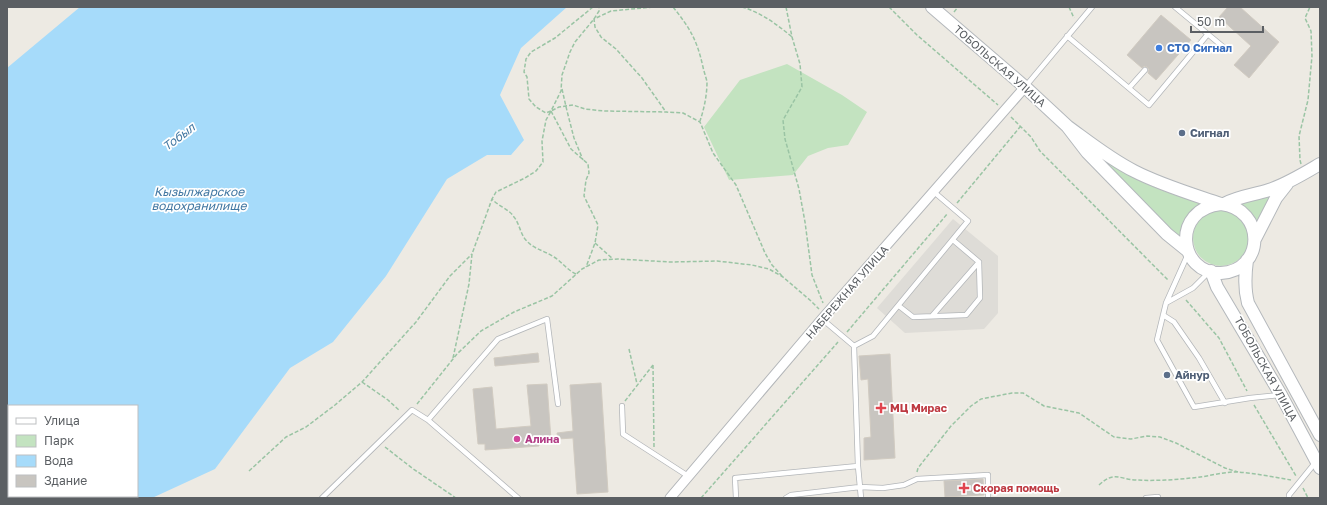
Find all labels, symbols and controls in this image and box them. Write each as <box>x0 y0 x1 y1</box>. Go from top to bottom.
scale bar <box>1191 8 1263 34</box>
text: 50 m <box>1197 14 1225 29</box>
street label: ТОБОЛЬСКАЯ УЛИЦА <box>952 22 1049 109</box>
place label: СТО Сигнал <box>1167 41 1232 54</box>
marker: СТО Сигнал <box>1154 43 1164 53</box>
water label: Тобыл <box>160 119 199 154</box>
place label: Сигнал <box>1190 126 1229 139</box>
marker: Сигнал <box>1177 128 1187 138</box>
water label: Кызылжарское водохранилище <box>152 184 247 213</box>
street label: НАБЕРЕЖНАЯ УЛИЦА <box>803 242 891 341</box>
street label: ТОБОЛЬСКАЯ УЛИЦА <box>1232 314 1301 424</box>
place label: Айнур <box>1175 368 1210 381</box>
marker: Айнур <box>1162 370 1172 380</box>
place label: МЦ Мирас <box>890 401 948 414</box>
marker: МЦ Мирас <box>875 402 887 414</box>
legend <box>8 405 138 497</box>
text: Улица <box>44 413 80 428</box>
place label: Алина <box>525 432 559 445</box>
text: Парк <box>44 433 74 448</box>
marker: Алина <box>512 434 522 444</box>
text: Вода <box>44 453 73 468</box>
text: Здание <box>44 473 87 488</box>
place label: Скорая помощь <box>973 481 1059 494</box>
marker: Скорая помощь <box>958 482 970 494</box>

